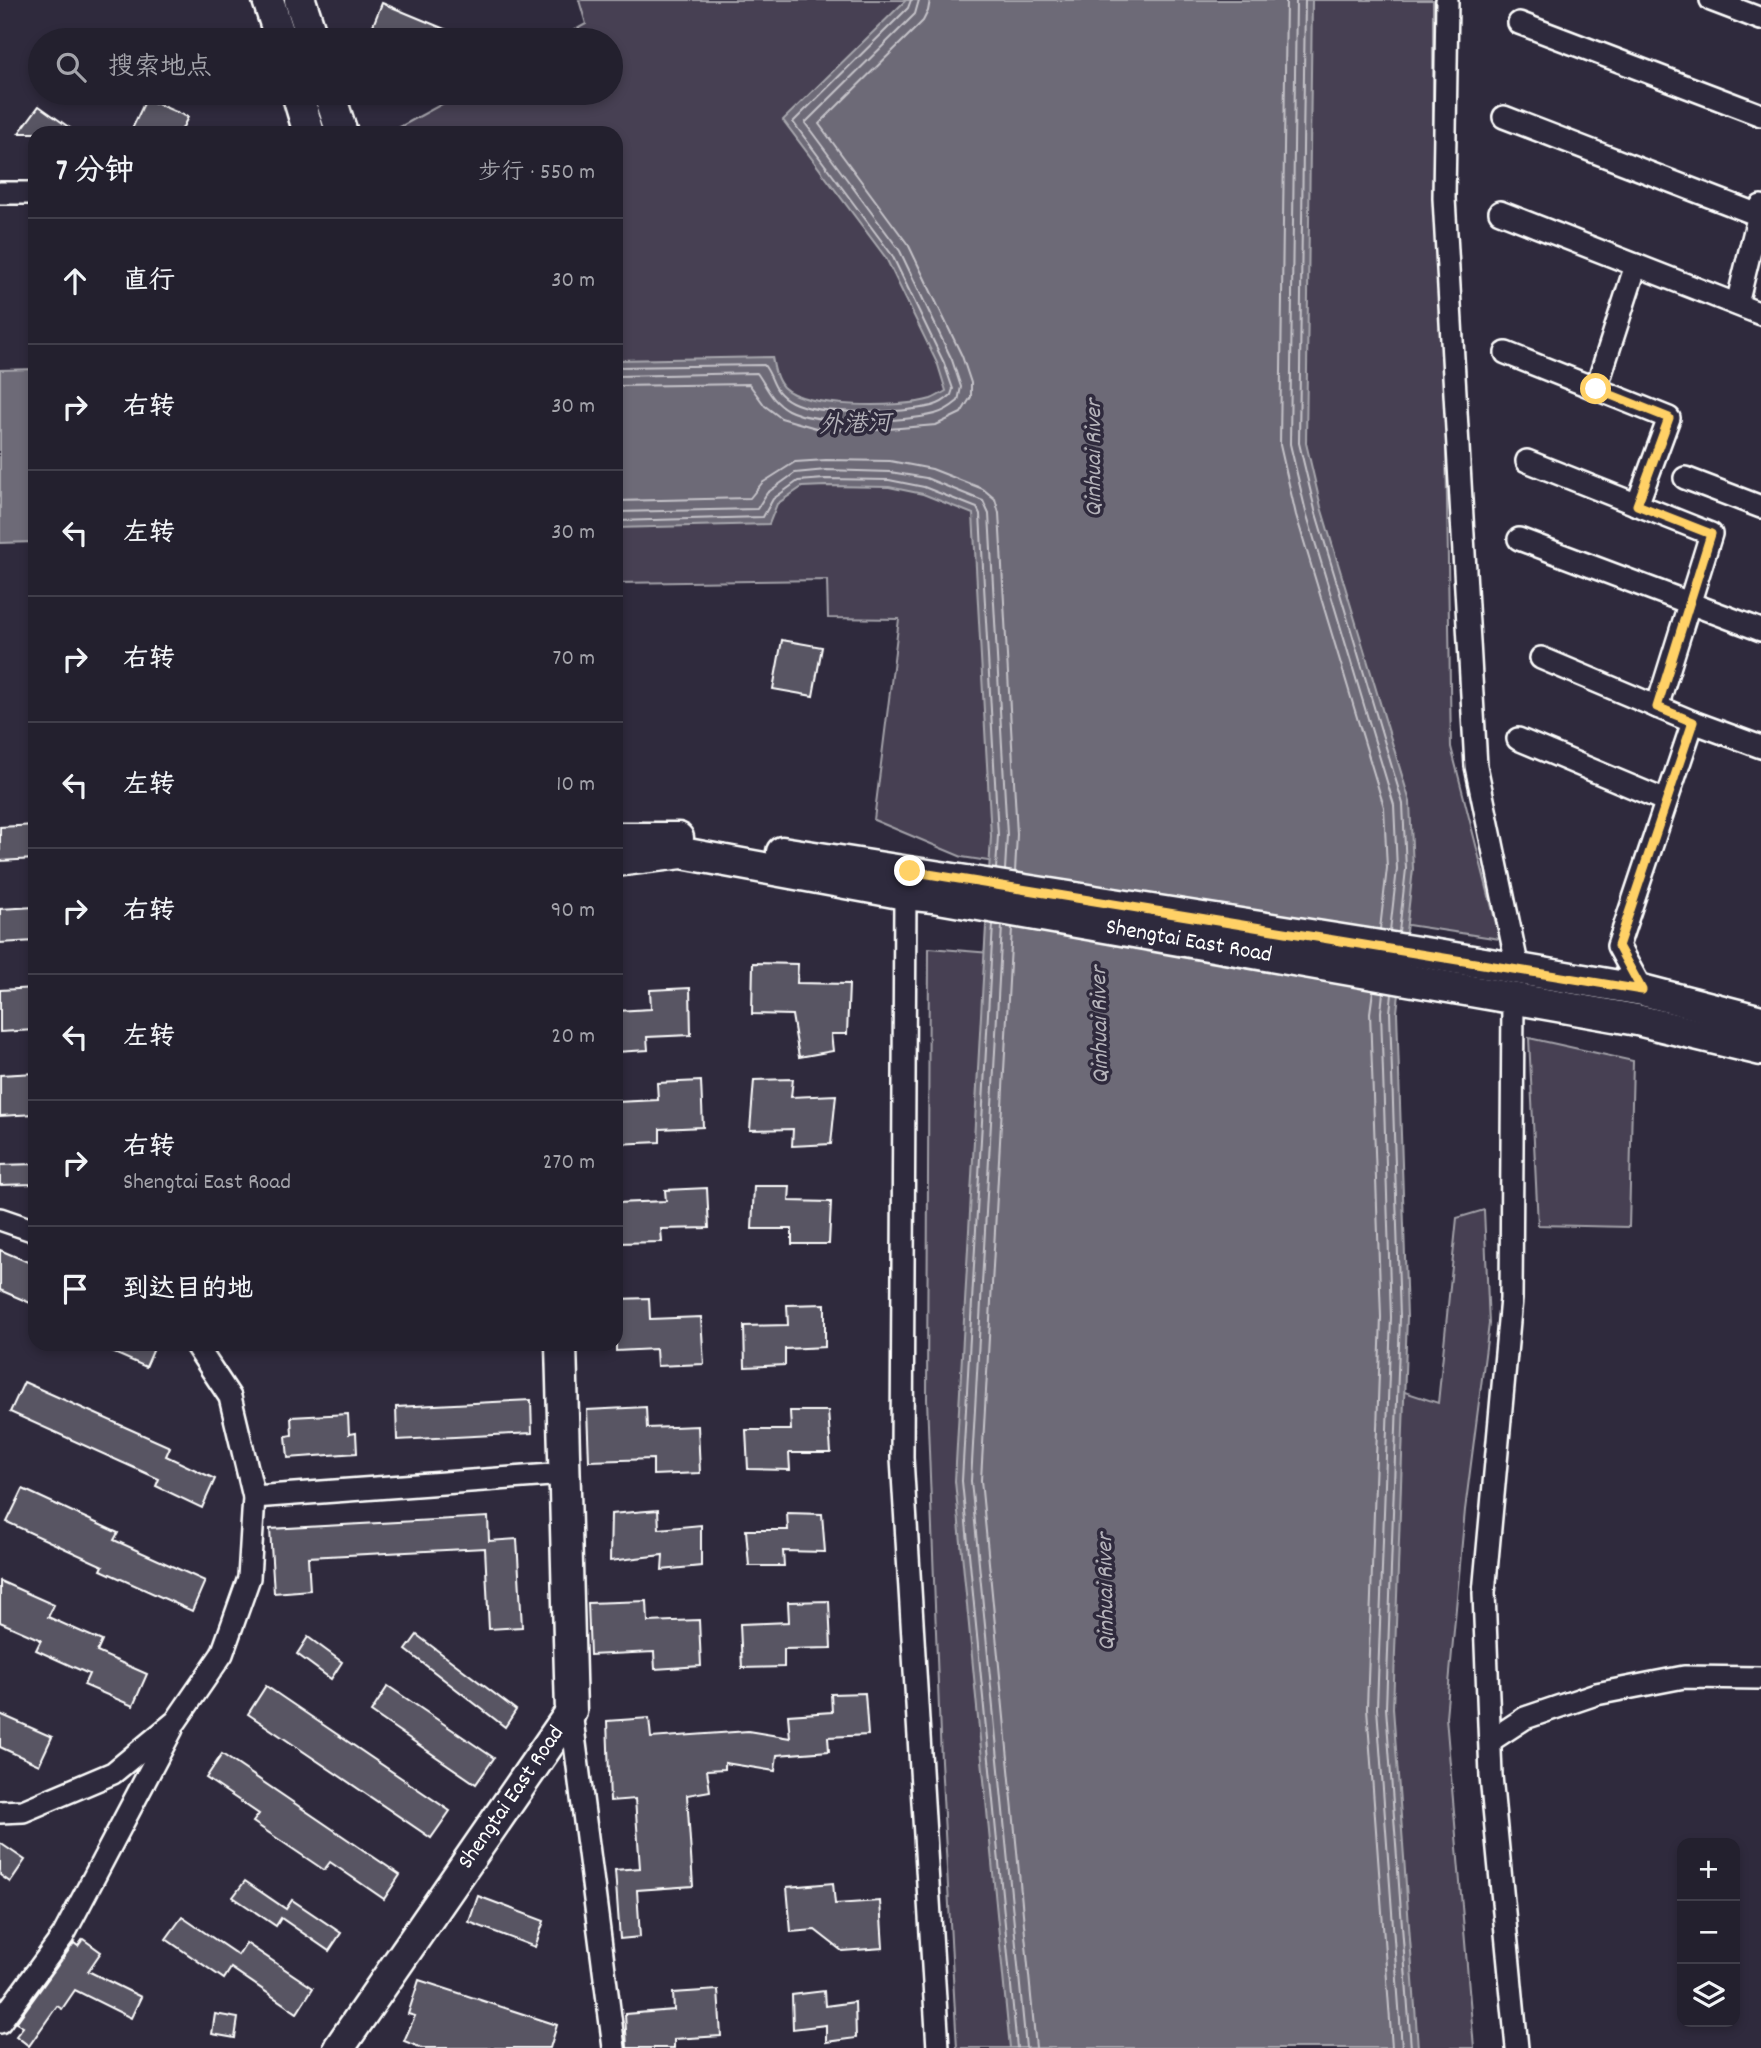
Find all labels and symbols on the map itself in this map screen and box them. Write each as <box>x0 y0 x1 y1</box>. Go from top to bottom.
route start <box>1580 373 1611 404</box>
water label: Qinhuai River <box>1078 396 1112 517</box>
water label: 外港河 <box>818 408 896 444</box>
route end <box>894 855 925 886</box>
street label: Shengtai East Road <box>1103 911 1274 972</box>
water label: Qinhuai River <box>1083 963 1119 1084</box>
water label: Qinhuai River <box>1089 1530 1125 1651</box>
street label: Shengtai East Road <box>450 1719 573 1876</box>

